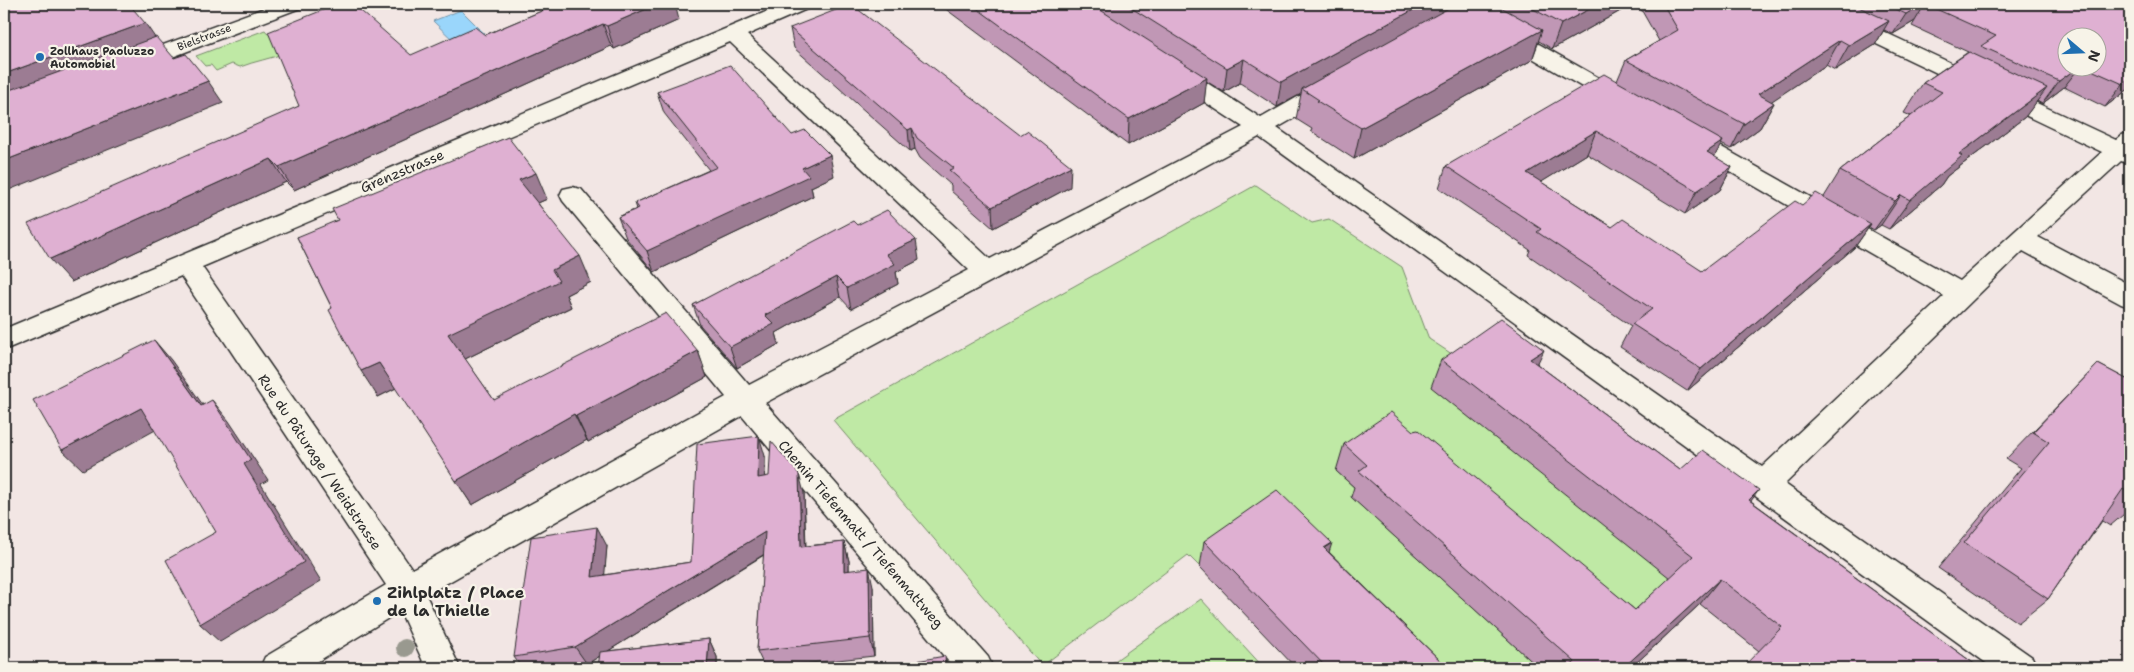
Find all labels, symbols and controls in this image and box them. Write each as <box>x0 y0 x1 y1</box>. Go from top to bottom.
street label: Bielstrasse <box>175 20 233 55</box>
north arrow <box>2056 28 2106 78</box>
place label: Zollhaus Paoluzzo Automobiel <box>50 44 154 72</box>
text: N <box>2084 48 2105 64</box>
marker: Zollhaus Paoluzzo Automobiel <box>34 51 46 63</box>
street label: Grenzstrasse <box>357 145 447 197</box>
street label: Rue du Pâturage / Weidstrasse <box>254 371 386 553</box>
street label: Chemin Tiefenmatt / Tiefenmattweg <box>774 436 948 632</box>
place label: Zihlplatz / Place de la Thielle <box>387 582 525 621</box>
marker: Zihlplatz / Place de la Thielle <box>371 595 383 607</box>

